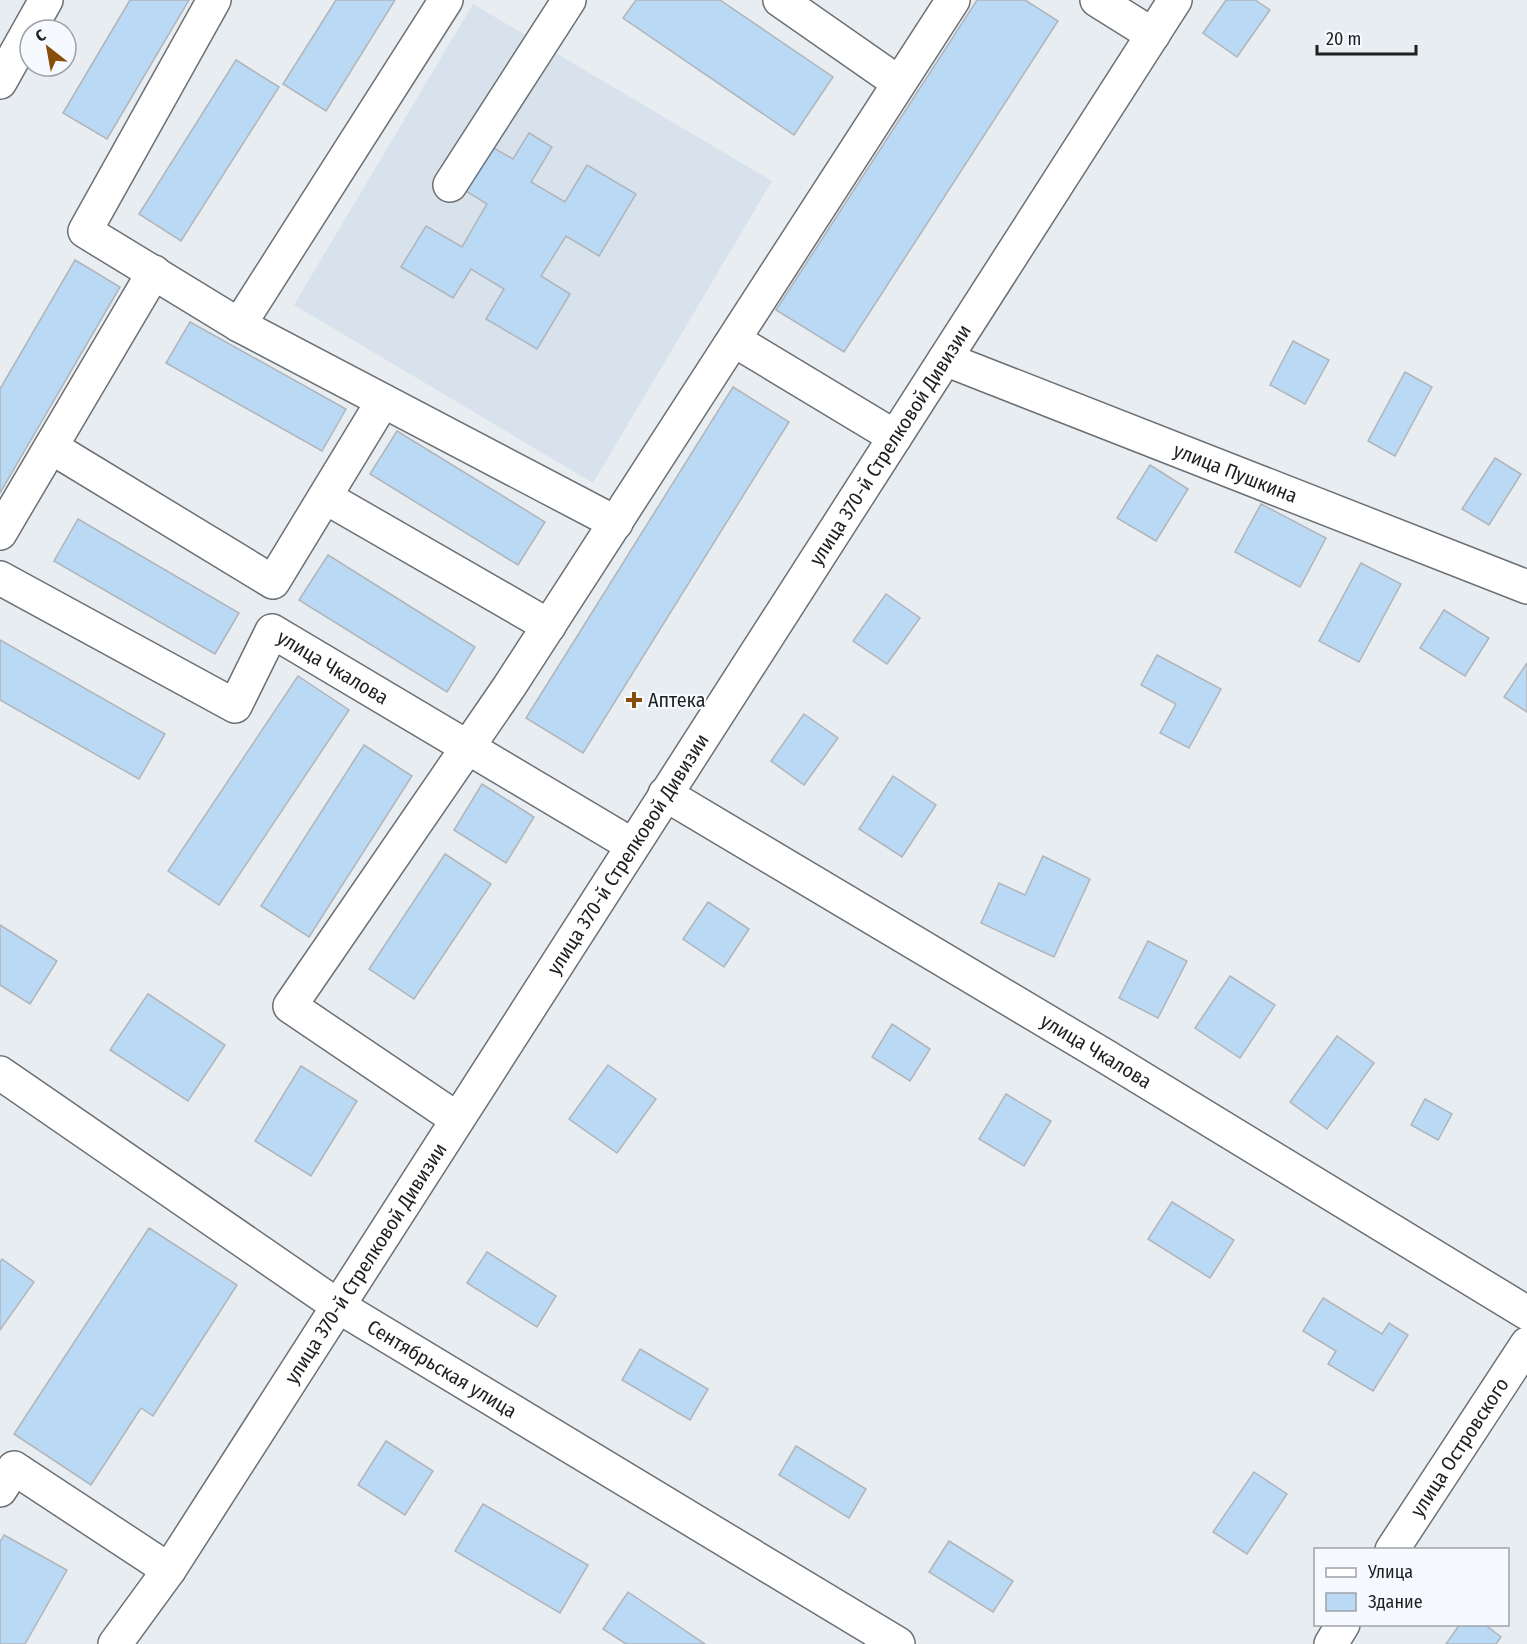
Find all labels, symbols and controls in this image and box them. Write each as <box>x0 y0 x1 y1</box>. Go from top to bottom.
north arrow <box>18 18 78 78</box>
scale bar <box>1317 18 1416 56</box>
text: С <box>32 25 50 46</box>
text: 20 m <box>1326 28 1361 50</box>
street label: улица 370-й Стрелковой Дивизии <box>804 320 976 570</box>
street label: улица Пушкина <box>1170 438 1301 508</box>
street label: улица Чкалова <box>273 625 393 709</box>
place label: Аптека <box>648 688 706 712</box>
marker: Аптека <box>625 691 643 709</box>
street label: улица 370-й Стрелковой Дивизии <box>542 729 714 979</box>
street label: улица Чкалова <box>1036 1008 1156 1094</box>
street label: улица 370-й Стрелковой Дивизии <box>280 1138 452 1388</box>
street label: Сентябрьская улица <box>363 1314 521 1423</box>
street label: улица Островского <box>1405 1373 1514 1521</box>
legend <box>1314 1548 1509 1626</box>
text: Улица <box>1367 1561 1413 1583</box>
text: Здание <box>1368 1591 1423 1613</box>

